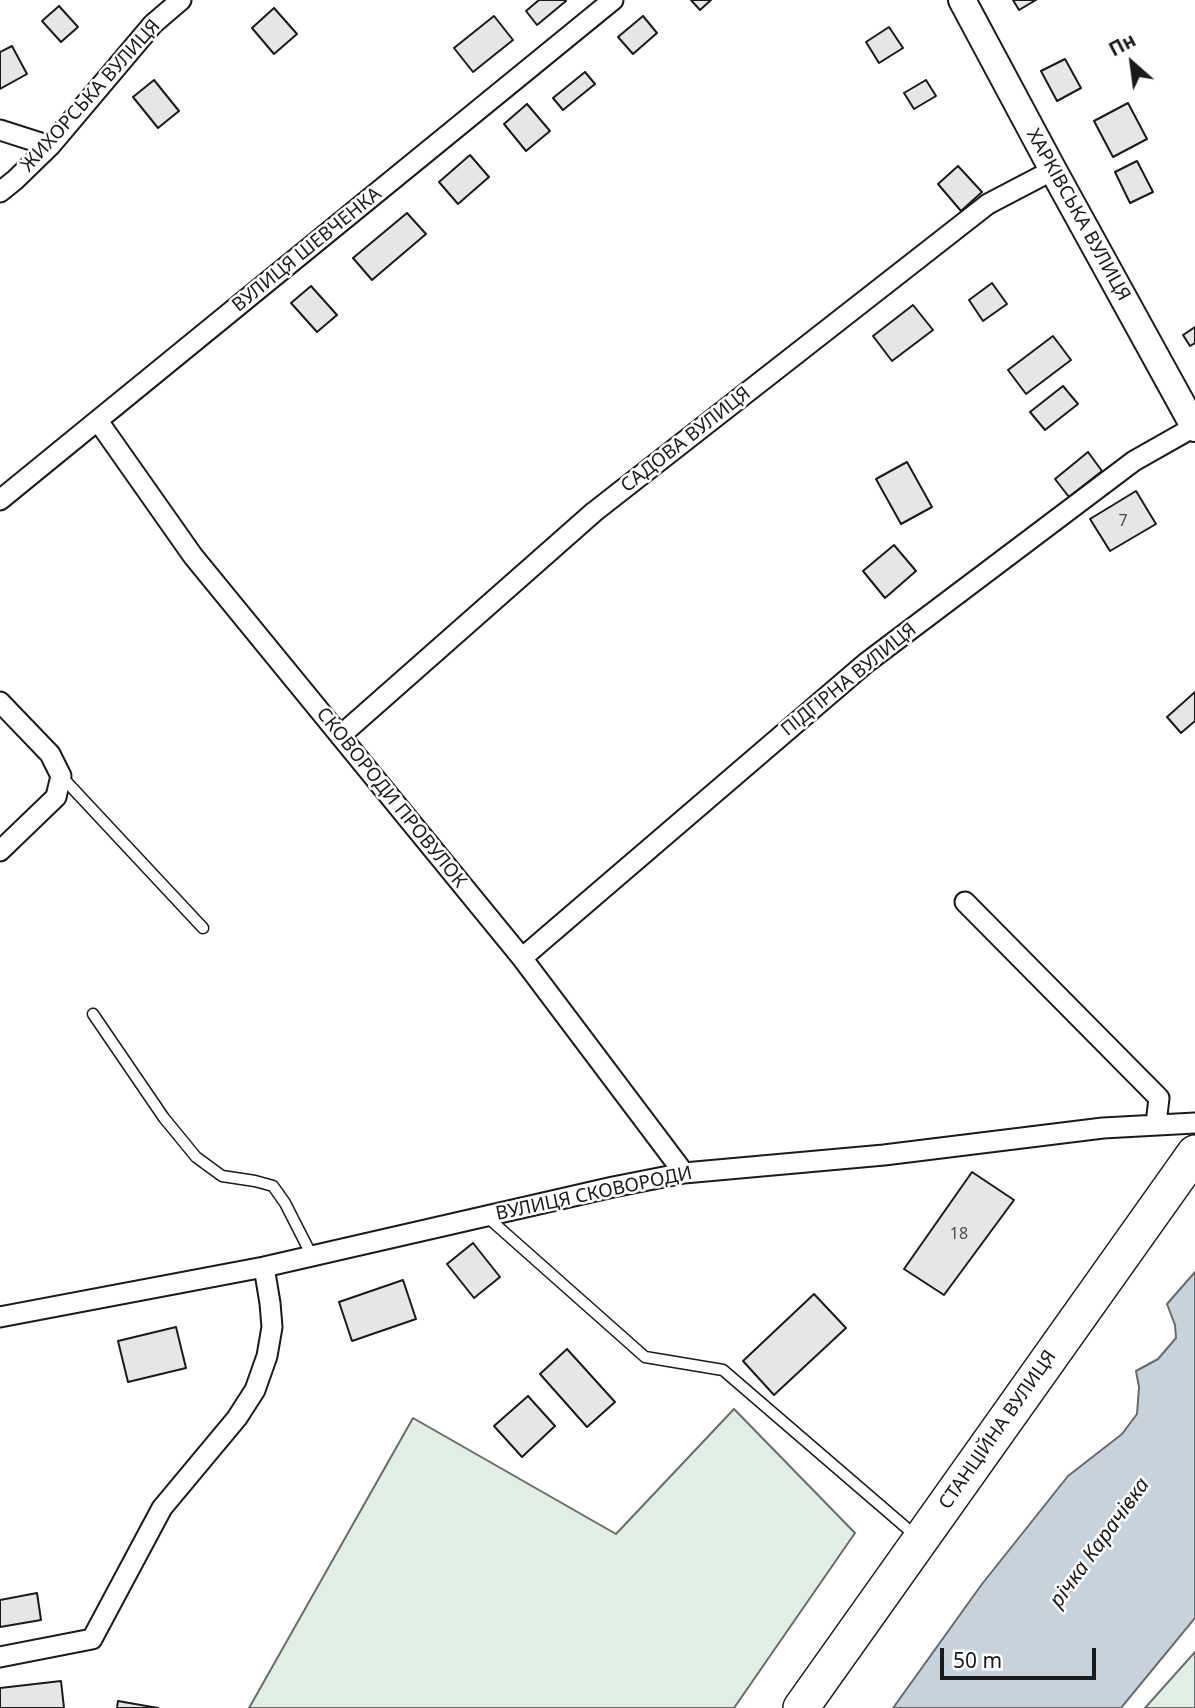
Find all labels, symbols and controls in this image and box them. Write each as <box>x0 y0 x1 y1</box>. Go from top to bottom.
street label: ЖИХОРСЬКА ВУЛИЦЯ <box>17 15 165 177</box>
text: Пн <box>1104 27 1140 62</box>
north arrow <box>1097 28 1167 98</box>
street label: ХАРКІВСЬКА ВУЛИЦЯ <box>1021 125 1135 305</box>
street label: ВУЛИЦЯ ШЕВЧЕНКА <box>228 183 386 317</box>
street label: САДОВА ВУЛИЦЯ <box>617 382 755 498</box>
house number: 7 <box>1118 511 1128 531</box>
street label: ПІДГІРНА ВУЛИЦЯ <box>777 619 921 741</box>
street label: СКОВОРОДИ ПРОВУЛОК <box>311 703 471 893</box>
street label: ВУЛИЦЯ СКОВОРОДИ <box>494 1162 694 1226</box>
house number: 18 <box>950 1224 968 1244</box>
street label: СТАНЦІЙНА ВУЛИЦЯ <box>935 1346 1061 1514</box>
water label: річка Карачівка <box>1045 1473 1155 1613</box>
scale bar <box>943 1634 1099 1678</box>
text: 50 m <box>953 1646 1002 1674</box>

